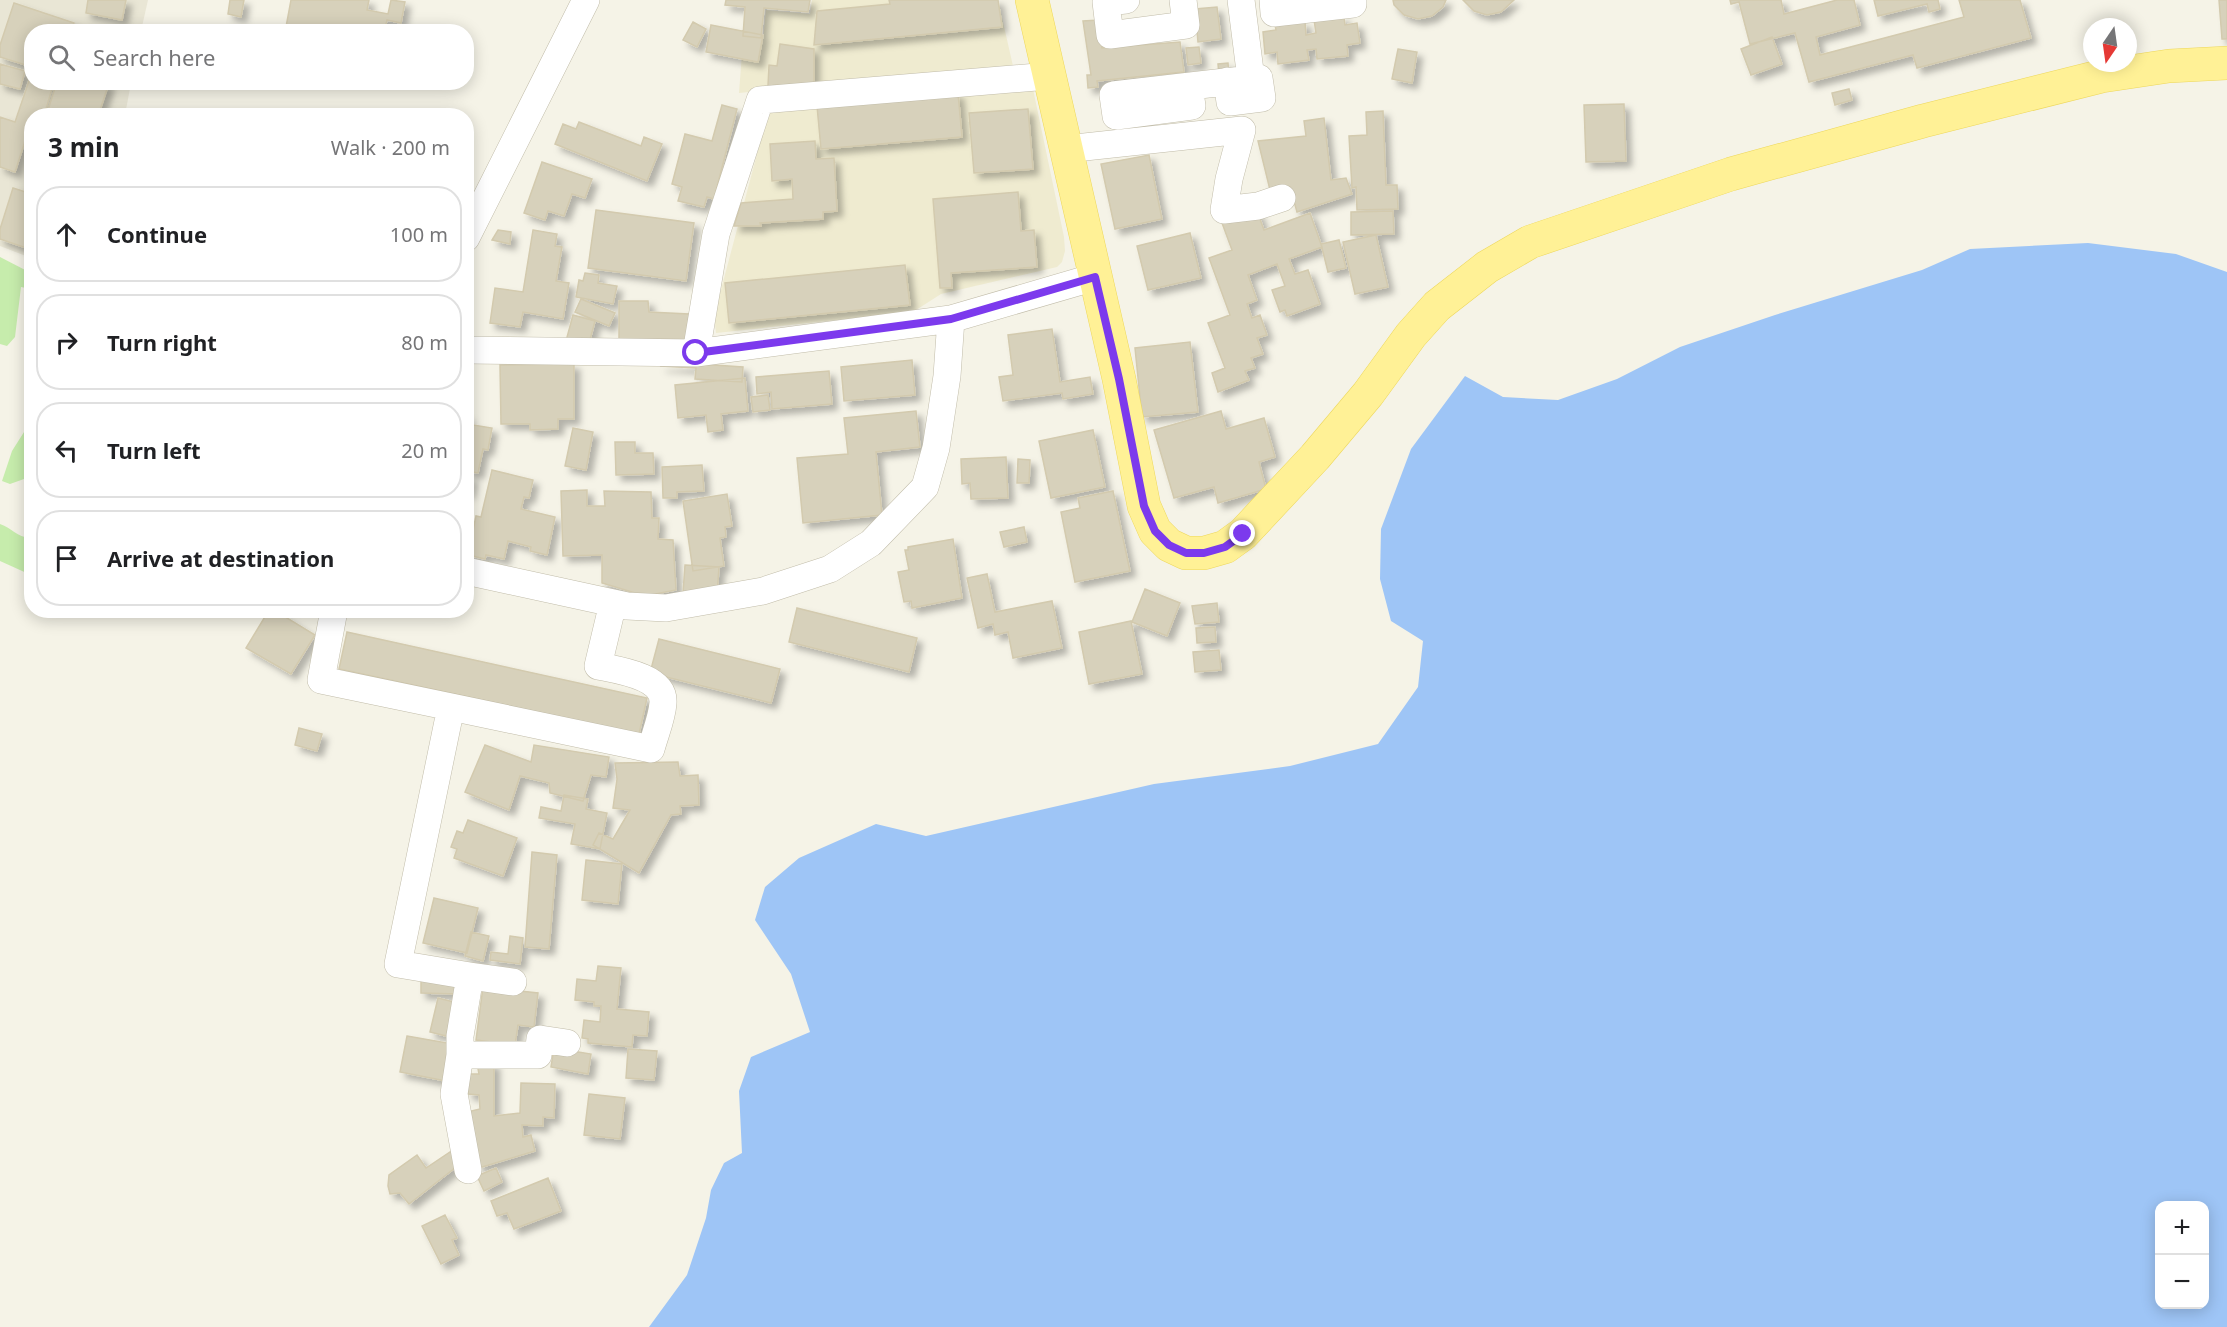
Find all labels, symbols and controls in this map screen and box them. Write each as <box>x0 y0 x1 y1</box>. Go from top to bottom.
north arrow <box>2083 18 2137 72</box>
search box <box>24 24 474 90</box>
icon: search <box>45 41 78 74</box>
text: Search here <box>93 42 215 72</box>
text: 3 min <box>48 129 120 165</box>
text: Walk · 200 m <box>331 134 450 161</box>
icon: ahead <box>50 218 83 251</box>
text: Continue <box>107 219 207 249</box>
text: 100 m <box>390 221 448 248</box>
icon: right <box>50 326 83 359</box>
text: Turn right <box>107 327 217 357</box>
text: 80 m <box>401 329 448 356</box>
route start <box>682 339 708 365</box>
icon: left <box>50 434 83 467</box>
text: Turn left <box>107 435 201 465</box>
text: 20 m <box>401 437 448 464</box>
route end <box>1229 520 1255 546</box>
icon: arrive <box>50 542 83 575</box>
text: Arrive at destination <box>107 543 334 573</box>
map controls <box>2155 1201 2209 1309</box>
button: + <box>2155 1201 2209 1255</box>
button: − <box>2155 1255 2209 1309</box>

